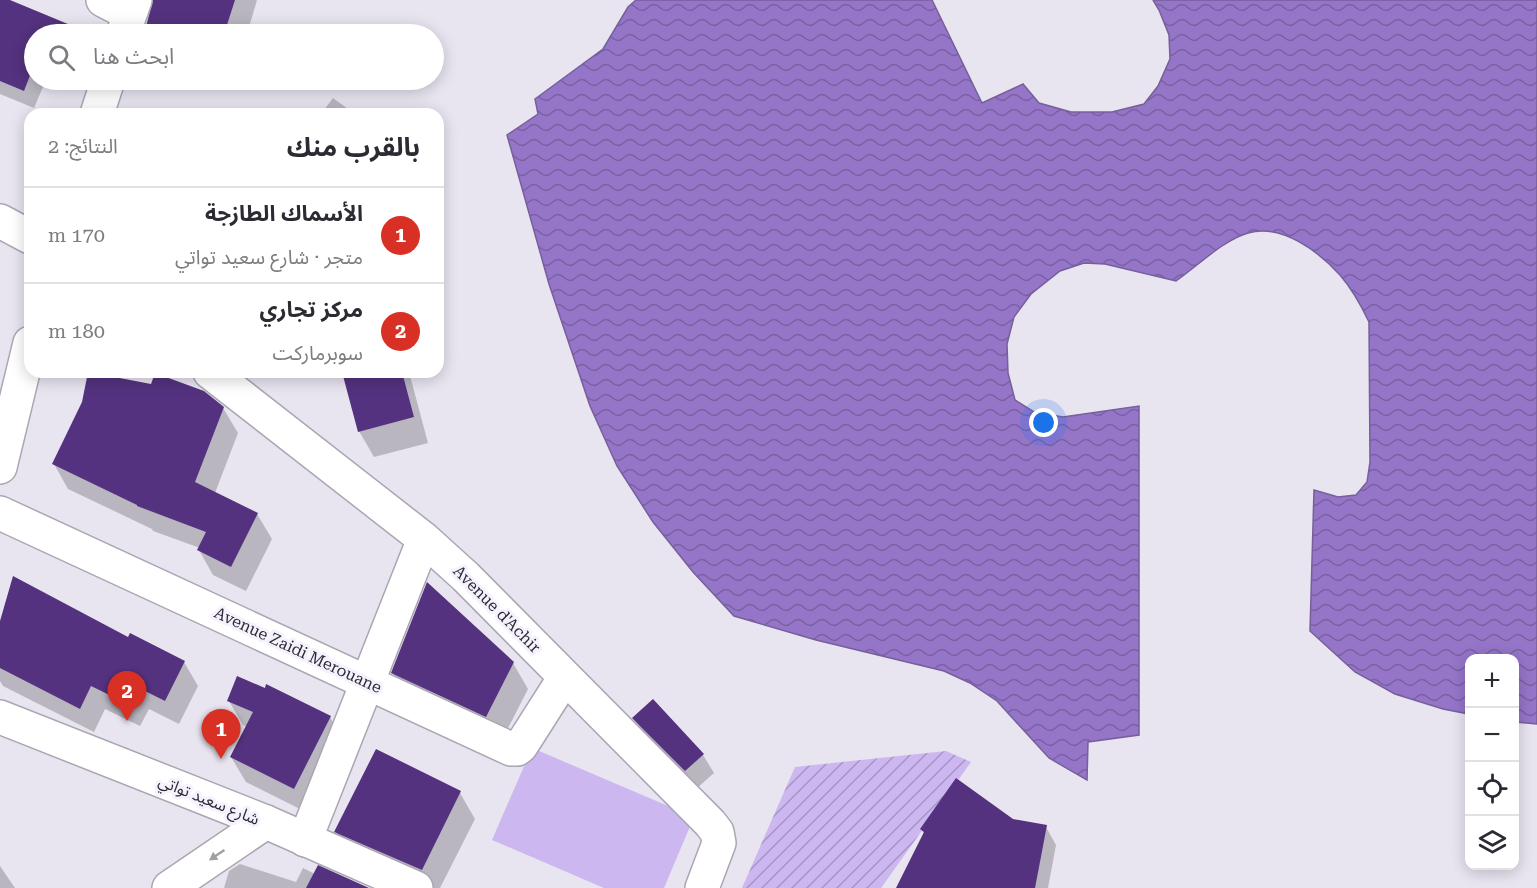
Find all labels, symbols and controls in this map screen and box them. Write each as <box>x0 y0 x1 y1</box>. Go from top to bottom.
search box <box>24 24 444 90</box>
icon: search <box>45 41 78 74</box>
text: ابحث هنا <box>93 44 174 69</box>
text: بالقرب منك <box>287 132 420 162</box>
text: النتائج: 2 <box>48 134 118 158</box>
text: الأسماك الطازجة <box>205 201 363 226</box>
text: 170 m <box>48 223 105 247</box>
text: 1 <box>395 223 406 247</box>
text: متجر · شارع سعيد تواتي <box>175 245 363 269</box>
text: مركز تجاري <box>259 297 363 322</box>
text: 180 m <box>48 319 105 343</box>
text: 2 <box>395 319 406 343</box>
text: سوبرماركت <box>272 341 363 365</box>
your location <box>1029 408 1058 437</box>
street label: Avenue d'Achir <box>449 561 545 657</box>
street label: Avenue Zaidi Merouane <box>211 603 385 697</box>
map controls <box>1465 654 1519 870</box>
button: + <box>1465 654 1519 708</box>
pin: 2 <box>108 672 146 721</box>
button: − <box>1465 708 1519 762</box>
pin: 1 <box>202 710 240 759</box>
button: locate <box>1465 762 1519 816</box>
street label: شارع سعيد تواتي <box>155 771 262 832</box>
button: layers <box>1465 816 1519 870</box>
one-way arrow <box>210 849 226 861</box>

